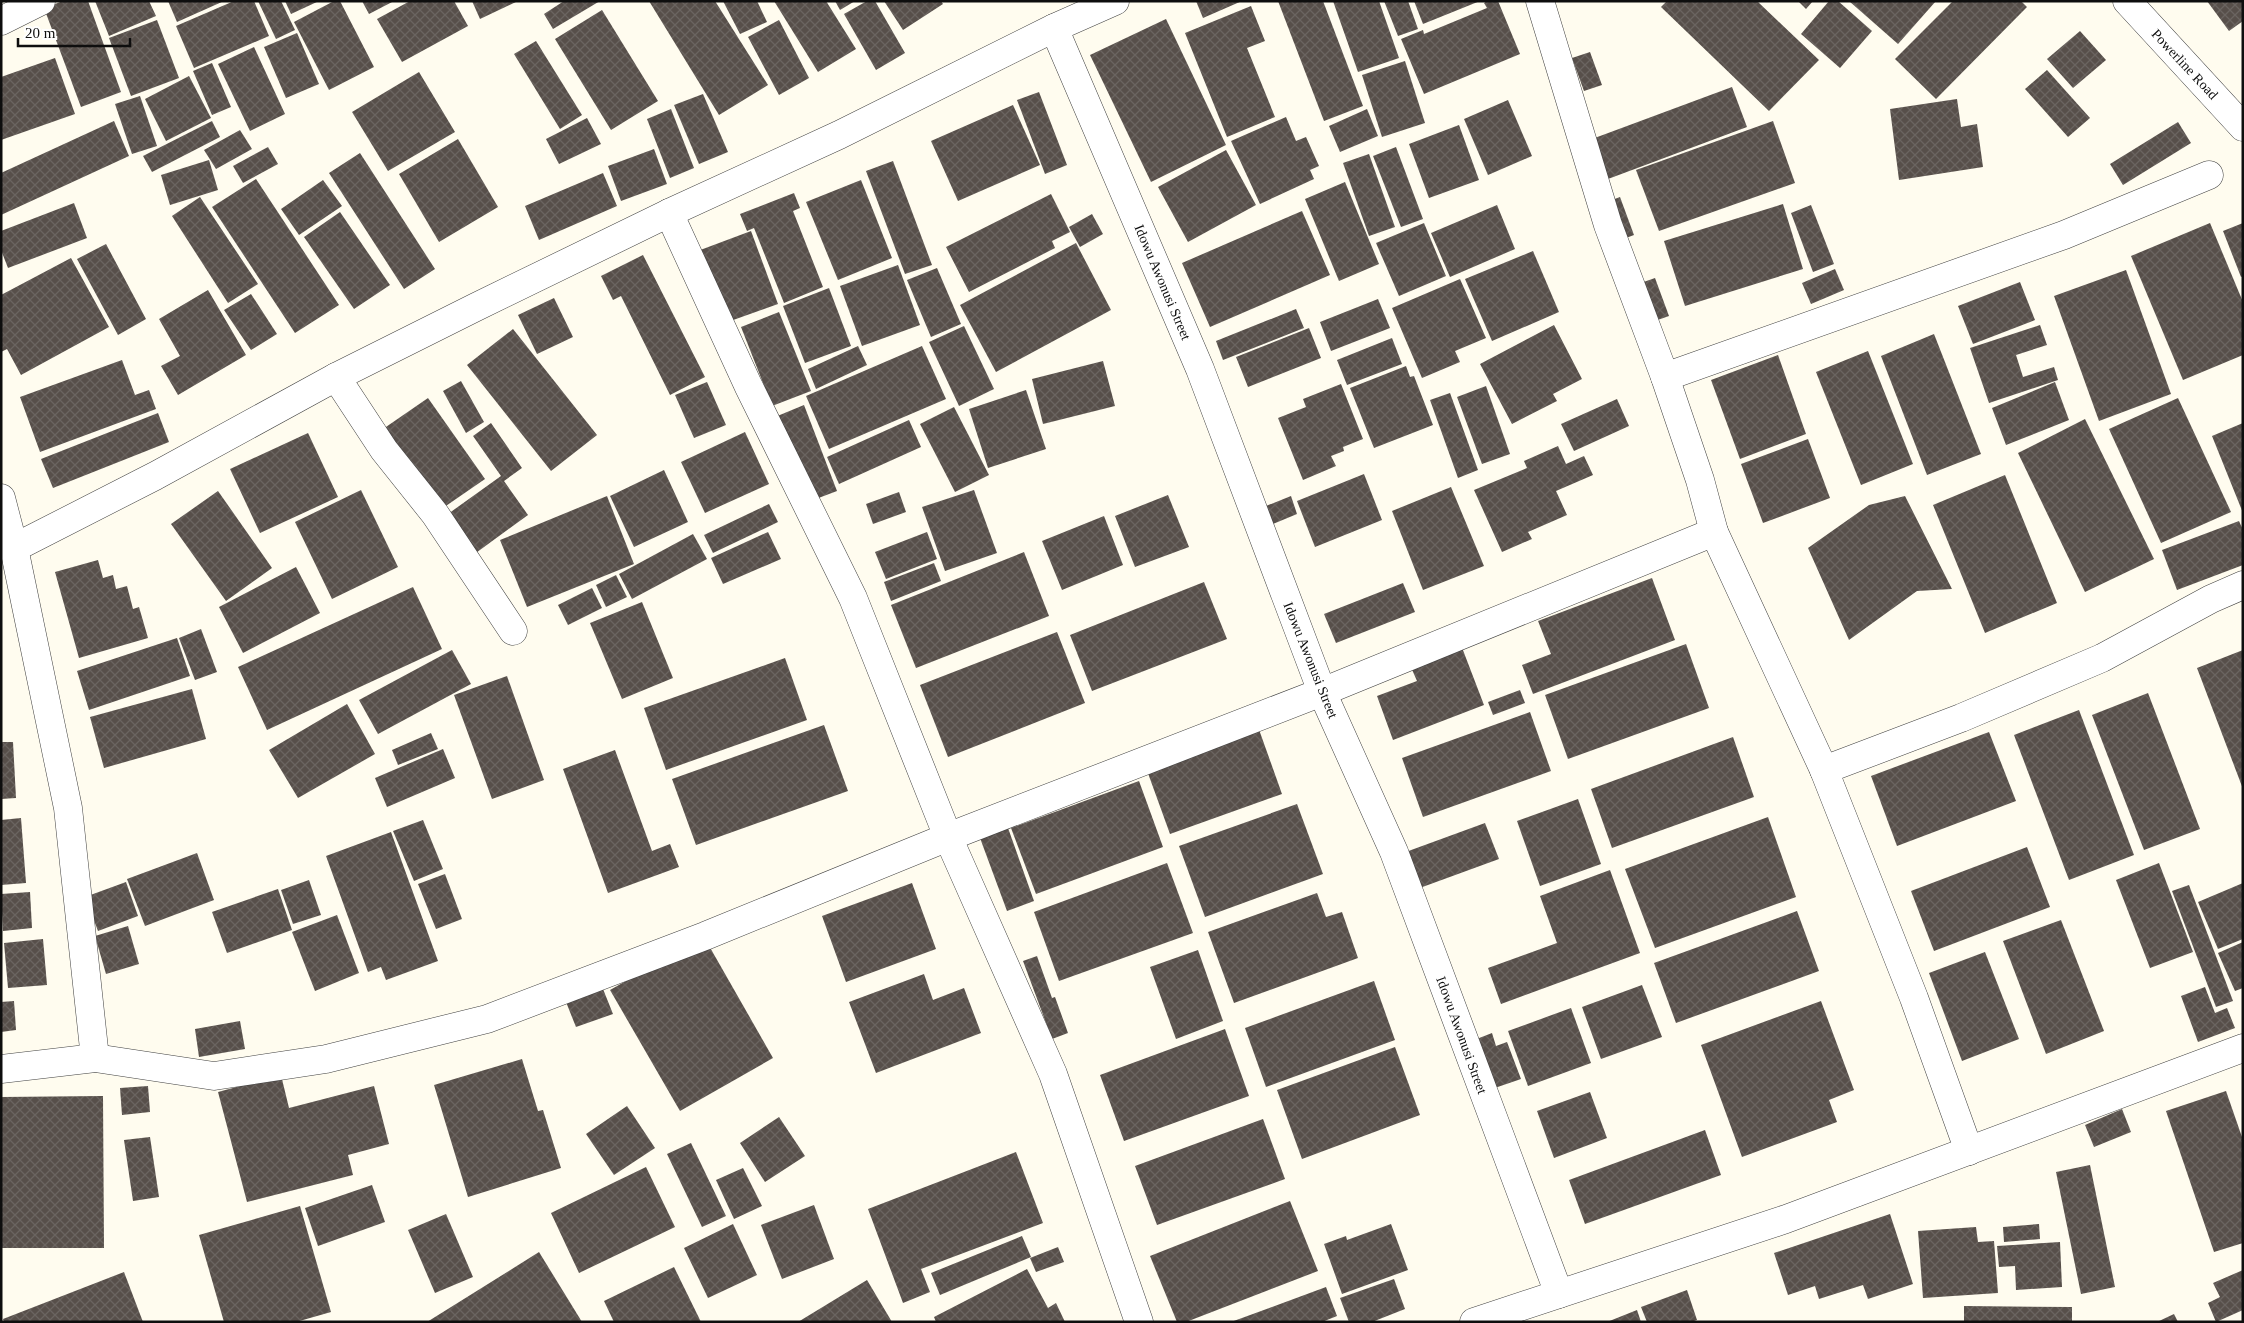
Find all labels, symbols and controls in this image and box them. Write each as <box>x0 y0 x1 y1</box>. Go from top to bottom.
scale bar <box>18 15 130 47</box>
text: 20 m <box>25 25 56 41</box>
street label: Powerline Road <box>2149 26 2221 102</box>
street label: Idowu Awonusi Street <box>1131 222 1194 342</box>
street label: Idowu Awonusi Street <box>1280 600 1341 721</box>
street label: Idowu Awonusi Street <box>1433 974 1490 1096</box>

